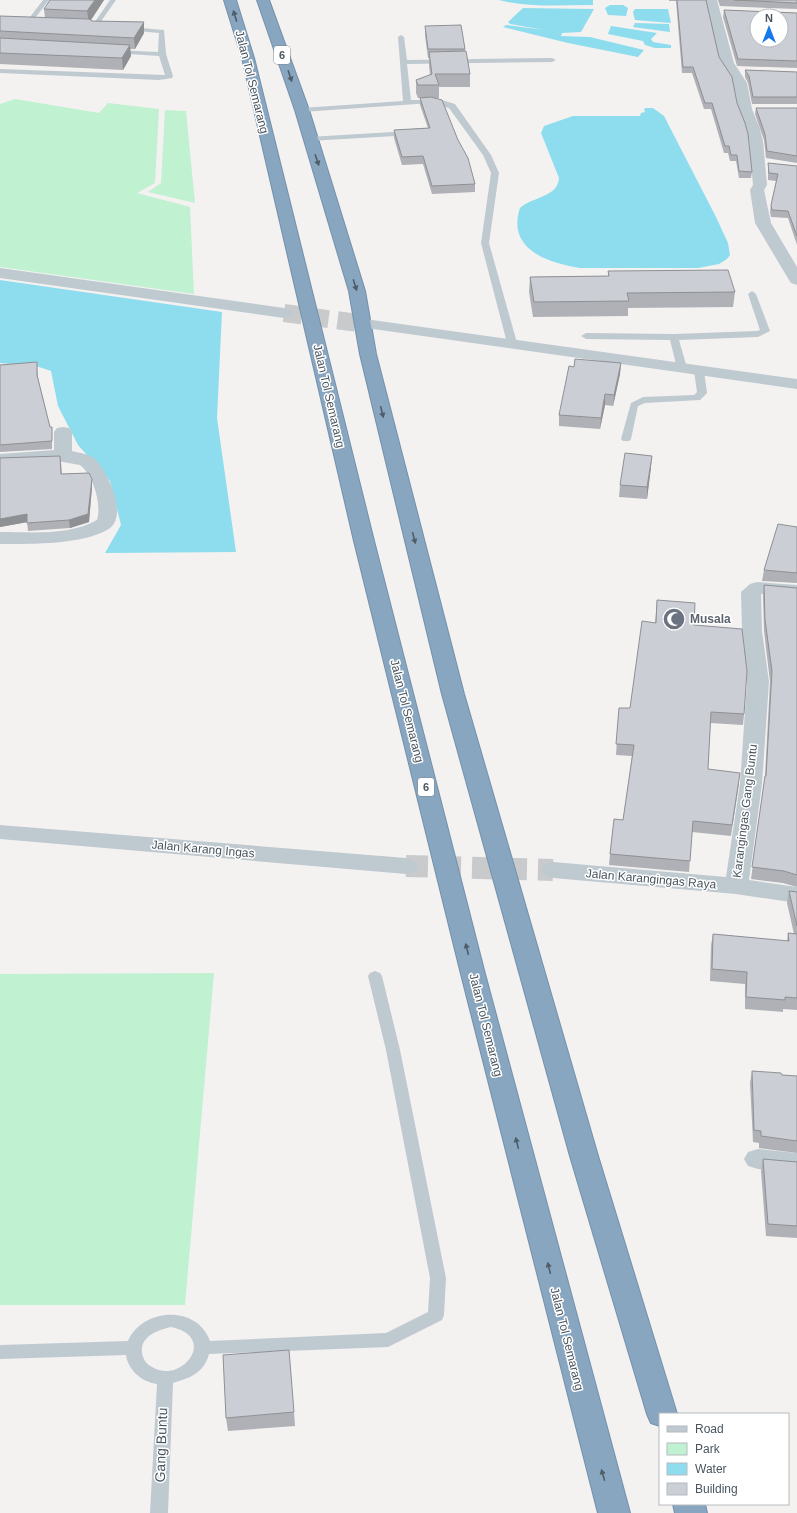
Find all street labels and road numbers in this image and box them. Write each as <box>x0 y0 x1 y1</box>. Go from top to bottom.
street label: Jalan Tol Semarang <box>232 29 272 135</box>
road number: 6 <box>274 46 290 64</box>
street label: Jalan Tol Semarang <box>310 343 348 449</box>
street label: Jalan Tol Semarang <box>387 658 427 764</box>
street label: Karangingas Gang Buntu <box>730 743 760 879</box>
road number: 6 <box>418 778 434 796</box>
street label: Jalan Karang Ingas <box>151 838 255 860</box>
street label: Jalan Karangingas Raya <box>585 866 717 892</box>
street label: Jalan Tol Semarang <box>466 972 506 1078</box>
street label: Jalan Tol Semarang <box>547 1286 587 1392</box>
street label: Gang Buntu <box>152 1407 170 1483</box>

